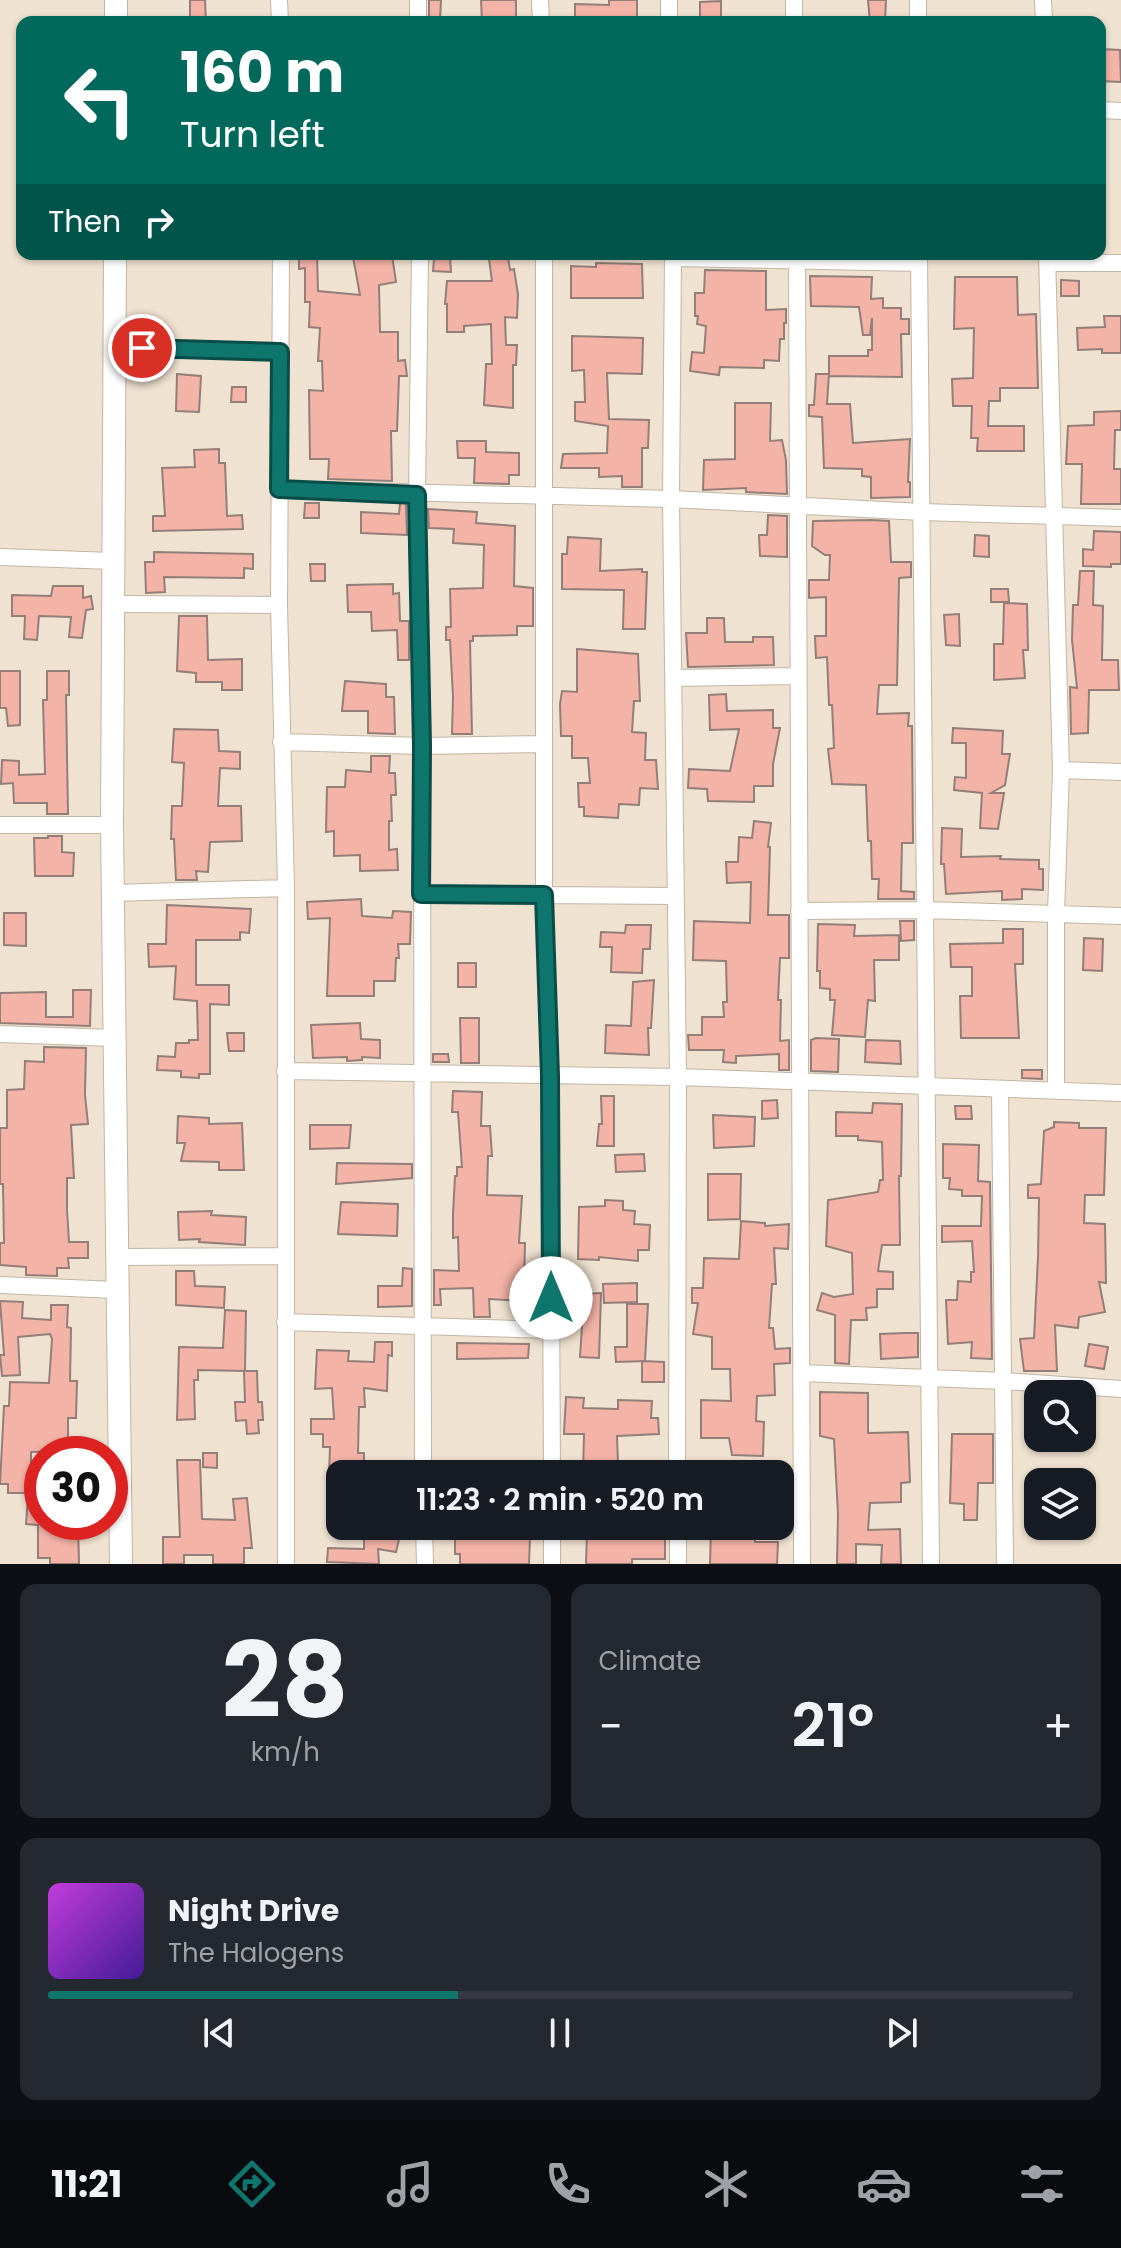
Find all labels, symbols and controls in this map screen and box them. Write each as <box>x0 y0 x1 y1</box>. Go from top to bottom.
text: 160 m <box>180 33 344 112</box>
icon: left <box>48 48 152 152</box>
text: Turn left <box>180 109 325 160</box>
text: Then <box>48 200 121 243</box>
icon: right <box>137 200 181 244</box>
pin <box>108 314 176 382</box>
icon: arrive <box>120 326 164 370</box>
position arrow <box>509 1256 593 1340</box>
map controls <box>1024 1380 1096 1540</box>
button: search <box>1024 1380 1096 1452</box>
speed limit sign: 30 <box>24 1436 128 1540</box>
button: layers <box>1024 1468 1096 1540</box>
text: 11:23 · 2 min · 520 m <box>416 1478 704 1521</box>
text: 28 <box>222 1608 349 1753</box>
text: Climate <box>599 1643 701 1679</box>
text: 21° <box>791 1684 874 1768</box>
text: − <box>599 1696 623 1757</box>
text: + <box>1043 1696 1073 1757</box>
text: km/h <box>251 1734 320 1770</box>
text: Night Drive <box>168 1889 339 1932</box>
text: The Halogens <box>168 1935 344 1971</box>
icon: previous <box>197 2011 241 2055</box>
icon: pause <box>538 2011 582 2055</box>
icon: next <box>880 2011 924 2055</box>
icon: directions <box>224 2156 280 2212</box>
icon: music <box>382 2156 438 2212</box>
icon: phone <box>540 2156 596 2212</box>
icon: climate <box>698 2156 754 2212</box>
icon: car <box>856 2156 912 2212</box>
icon: filters <box>1014 2156 1070 2212</box>
text: 11:21 <box>51 2159 122 2210</box>

